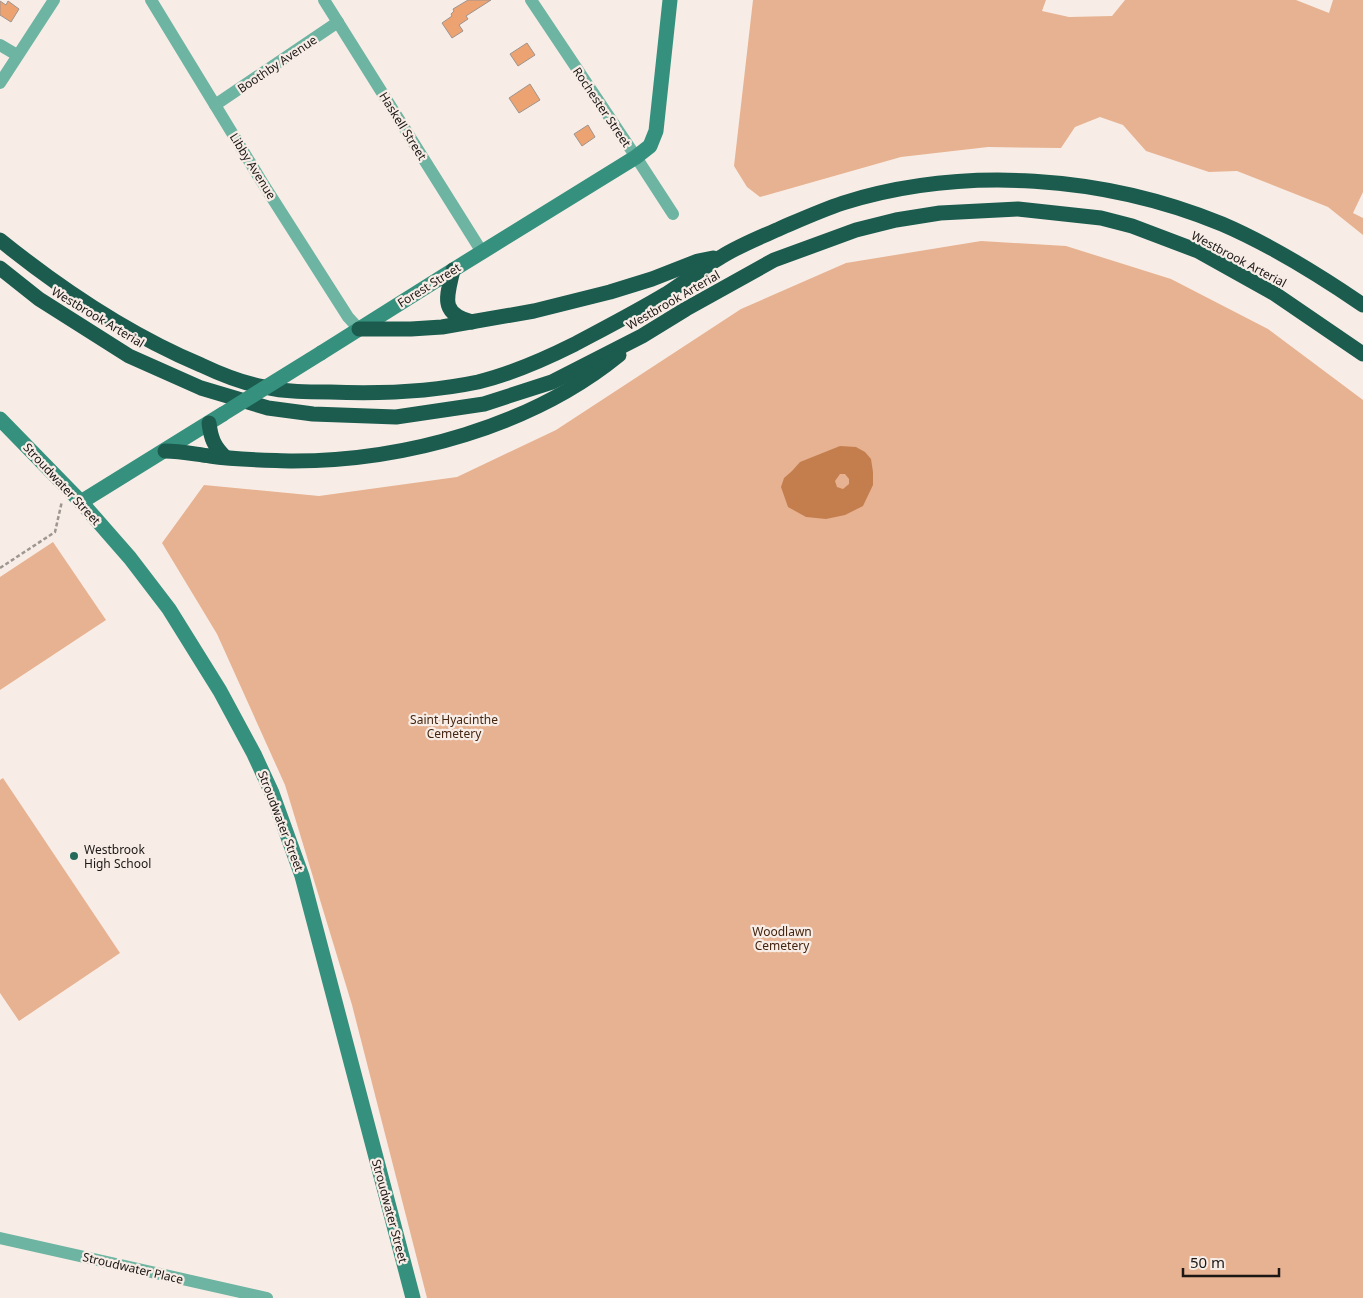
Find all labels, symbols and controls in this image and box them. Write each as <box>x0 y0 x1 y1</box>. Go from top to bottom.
street label: Boothby Avenue <box>234 31 320 97</box>
street label: Rochester Street <box>569 64 635 151</box>
street label: Haskell Street <box>375 89 431 164</box>
street label: Libby Avenue <box>226 130 280 203</box>
street label: Westbrook Arterial <box>1188 227 1290 291</box>
street label: Forest Street <box>394 258 464 311</box>
street label: Westbrook Arterial <box>623 266 723 334</box>
street label: Westbrook Arterial <box>48 283 148 351</box>
street label: Stroudwater Street <box>19 439 105 529</box>
park label: Saint Hyacinthe Cemetery <box>410 711 498 742</box>
street label: Stroudwater Street <box>254 768 308 874</box>
place label: Westbrook High School <box>84 841 151 872</box>
marker: Westbrook High School <box>68 850 80 862</box>
park label: Woodlawn Cemetery <box>752 923 812 954</box>
street label: Stroudwater Street <box>368 1157 412 1265</box>
scale bar <box>1183 1246 1279 1278</box>
street label: Stroudwater Place <box>81 1248 185 1288</box>
text: 50 m <box>1190 1252 1225 1272</box>

